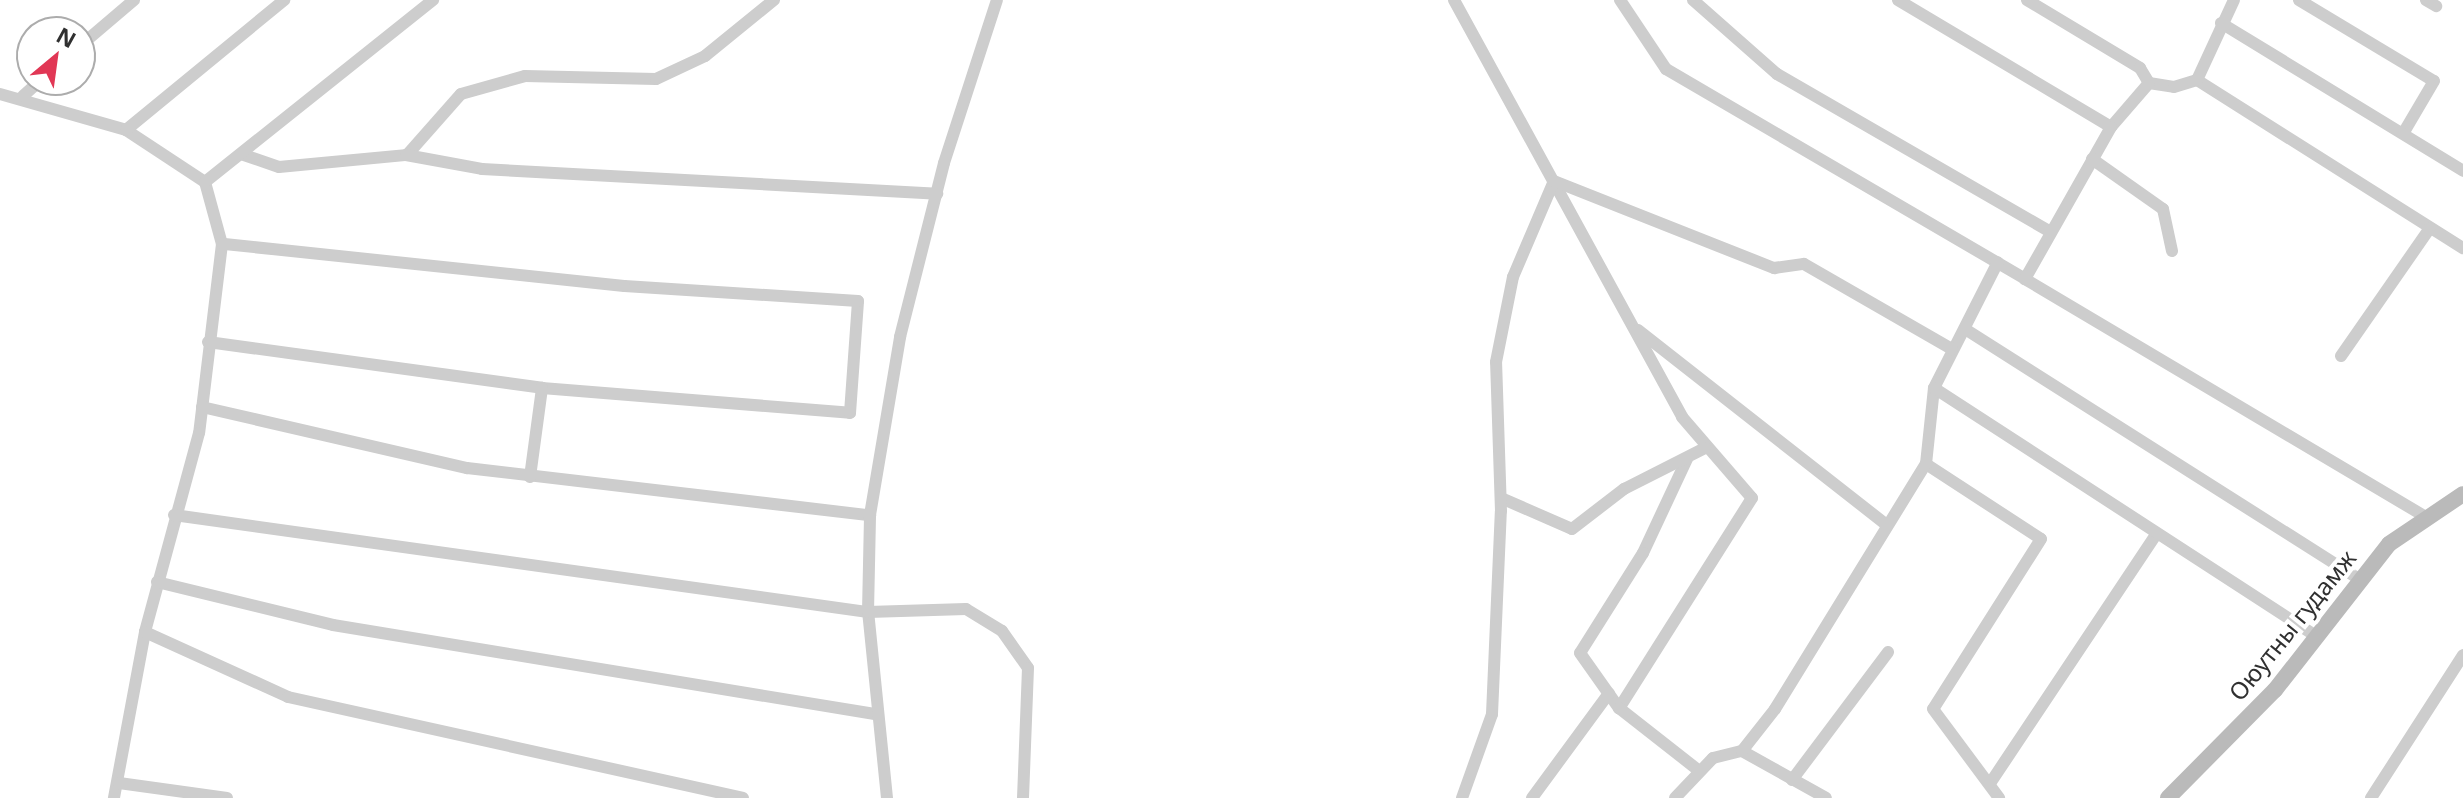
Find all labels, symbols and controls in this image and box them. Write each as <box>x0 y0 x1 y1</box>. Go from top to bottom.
north arrow <box>16 16 96 96</box>
text: N <box>52 19 82 54</box>
street label: Оюутны гудамж <box>2222 544 2362 706</box>

